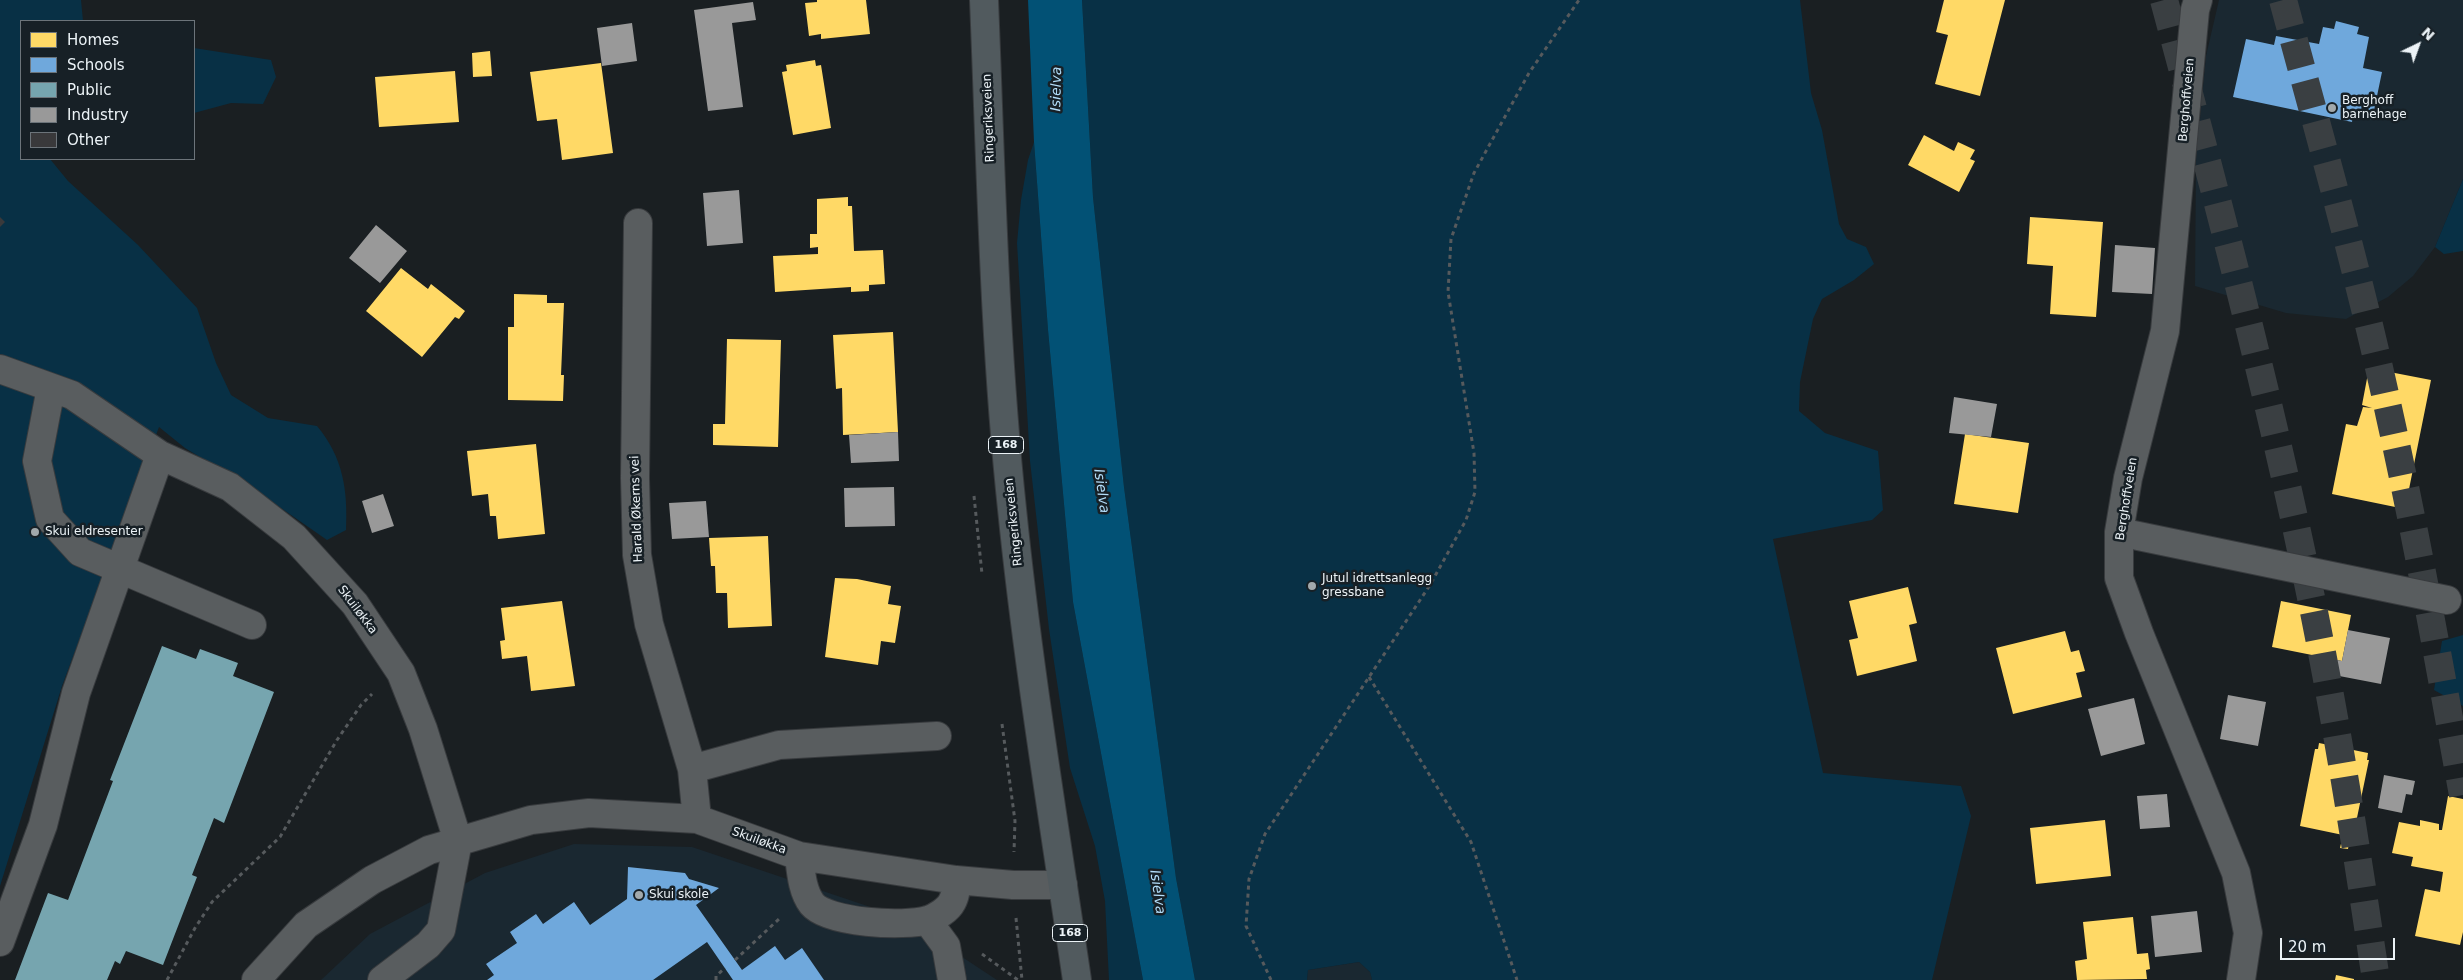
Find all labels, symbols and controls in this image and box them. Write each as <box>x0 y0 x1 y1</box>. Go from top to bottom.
legend <box>20 20 195 160</box>
north arrow <box>2393 20 2443 70</box>
text: N <box>2418 24 2438 44</box>
text: Homes <box>67 31 119 49</box>
text: Schools <box>67 56 125 74</box>
street label: Berghoffveien <box>2176 58 2198 142</box>
water label: Isielva <box>1048 67 1066 111</box>
street label: Ringeriksveien <box>980 73 998 163</box>
text: Public <box>67 81 111 99</box>
place label: Berghoff barnehage <box>2342 94 2407 122</box>
marker: Berghoff barnehage <box>2326 102 2338 114</box>
text: Industry <box>67 106 129 124</box>
text: Other <box>67 131 110 149</box>
road number: 168 <box>988 436 1024 454</box>
street label: Harald Økerns vei <box>628 455 646 563</box>
street label: Berghoffveien <box>2113 456 2141 542</box>
water label: Isielva <box>1090 468 1112 514</box>
street label: Ringeriksveien <box>1002 477 1026 567</box>
place label: Skui eldresenter <box>45 525 143 539</box>
marker: Skui eldresenter <box>29 526 41 538</box>
place label: Jutul idrettsanlegg gressbane <box>1322 572 1432 600</box>
marker: Jutul idrettsanlegg gressbane <box>1306 580 1318 592</box>
street label: Skuiløkka <box>334 583 380 637</box>
street label: Skuiløkka <box>730 825 788 857</box>
water label: Isielva <box>1146 869 1168 915</box>
place label: Skui skole <box>649 888 709 902</box>
marker: Skui skole <box>633 889 645 901</box>
road number: 168 <box>1052 924 1088 941</box>
scale bar <box>2283 928 2398 960</box>
text: 20 m <box>2288 938 2326 956</box>

